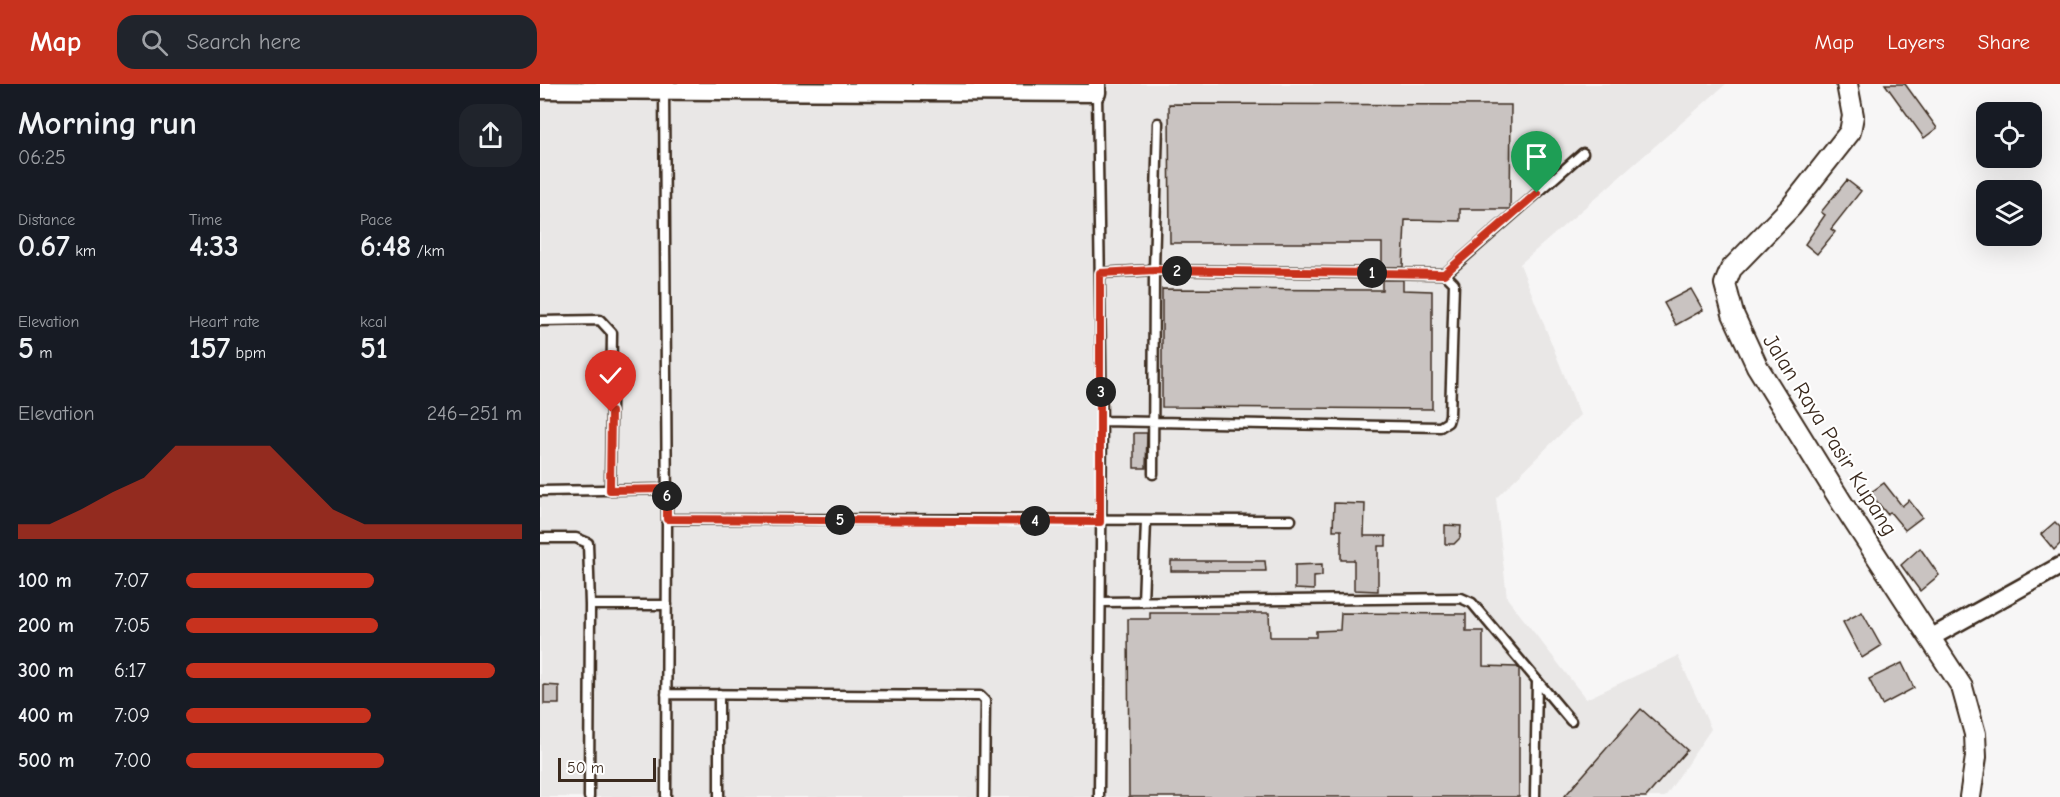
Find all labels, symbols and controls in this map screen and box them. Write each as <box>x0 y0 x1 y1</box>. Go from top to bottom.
search box <box>117 15 537 69</box>
text: Map <box>30 26 81 58</box>
icon: search <box>138 26 171 59</box>
text: Search here <box>186 29 301 55</box>
text: Map <box>1815 30 1854 54</box>
text: Layers <box>1887 30 1945 54</box>
text: Share <box>1978 30 2030 54</box>
map controls <box>1976 102 2042 246</box>
button: locate <box>1976 102 2042 168</box>
text: Morning run <box>18 104 197 142</box>
button: share <box>459 104 522 167</box>
pin <box>1511 131 1562 193</box>
icon: arrive <box>1520 140 1553 173</box>
text: 06:25 <box>18 146 66 169</box>
button: layers <box>1976 180 2042 246</box>
text: Distance <box>18 211 75 229</box>
text: Time <box>189 211 222 229</box>
text: Pace <box>360 211 392 229</box>
text: 0.67 <box>18 229 70 264</box>
text: 4:33 <box>189 229 239 264</box>
text: 6:48 <box>360 229 411 264</box>
text: km <box>70 242 96 260</box>
text: /km <box>411 242 445 260</box>
pin: 2 <box>1162 256 1192 286</box>
pin: 1 <box>1357 258 1387 288</box>
text: 2 <box>1173 262 1181 280</box>
text: 1 <box>1369 264 1375 282</box>
text: Elevation <box>18 313 79 331</box>
text: Heart rate <box>189 313 260 331</box>
text: kcal <box>360 313 387 331</box>
street label: Jalan Raya Pasir Kupang <box>1757 329 1903 541</box>
text: 5 <box>18 331 34 366</box>
text: 157 <box>189 331 230 366</box>
text: 51 <box>360 331 388 366</box>
text: m <box>34 344 53 362</box>
text: bpm <box>230 344 266 362</box>
pin <box>585 350 636 412</box>
icon: check <box>594 359 627 392</box>
pin: 3 <box>1086 377 1116 407</box>
text: 3 <box>1097 383 1105 401</box>
text: Elevation <box>18 402 95 425</box>
text: 246–251 m <box>427 402 522 425</box>
pin: 6 <box>652 481 682 511</box>
text: 6 <box>663 487 671 505</box>
pin: 5 <box>825 505 855 535</box>
pin: 4 <box>1020 506 1050 536</box>
text: 5 <box>836 511 844 529</box>
text: 4 <box>1031 512 1039 530</box>
text: 100 m <box>18 569 72 592</box>
text: 7:07 <box>114 569 149 592</box>
text: 200 m <box>18 614 74 637</box>
text: 7:05 <box>114 614 150 637</box>
text: 300 m <box>18 659 74 682</box>
text: 6:17 <box>114 659 146 682</box>
text: 400 m <box>18 704 73 727</box>
text: 7:09 <box>114 704 150 727</box>
text: 500 m <box>18 749 75 772</box>
text: 7:00 <box>114 749 151 772</box>
scale bar <box>558 755 656 782</box>
text: 50 m <box>567 759 604 777</box>

